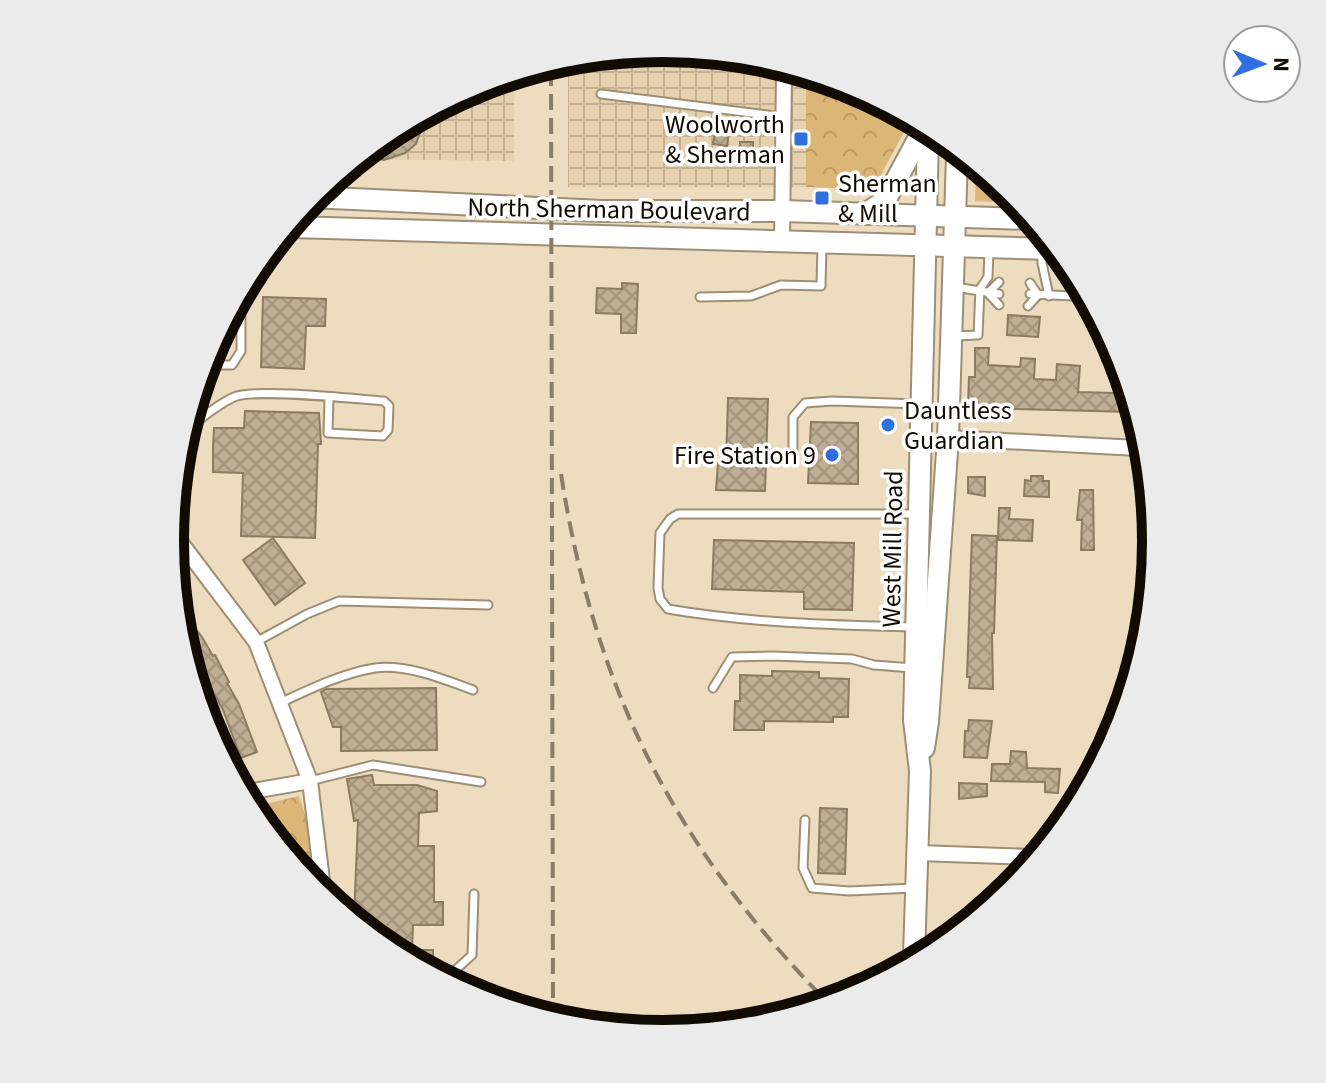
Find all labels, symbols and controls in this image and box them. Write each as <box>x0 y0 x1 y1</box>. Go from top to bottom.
north arrow <box>1222 24 1302 104</box>
text: N <box>1265 57 1297 72</box>
place label: Woolworth & Sherman <box>665 106 785 173</box>
marker: Woolworth & Sherman <box>792 130 810 148</box>
place label: Sherman & Mill <box>838 165 937 232</box>
street label: North Sherman Boulevard <box>467 189 751 230</box>
marker: Sherman & Mill <box>813 189 831 207</box>
place label: Dauntless Guardian <box>904 392 1012 459</box>
marker: Dauntless Guardian <box>879 416 897 434</box>
place label: Fire Station 9 <box>674 437 816 474</box>
marker: Fire Station 9 <box>823 446 841 464</box>
street label: West Mill Road <box>873 470 912 628</box>

